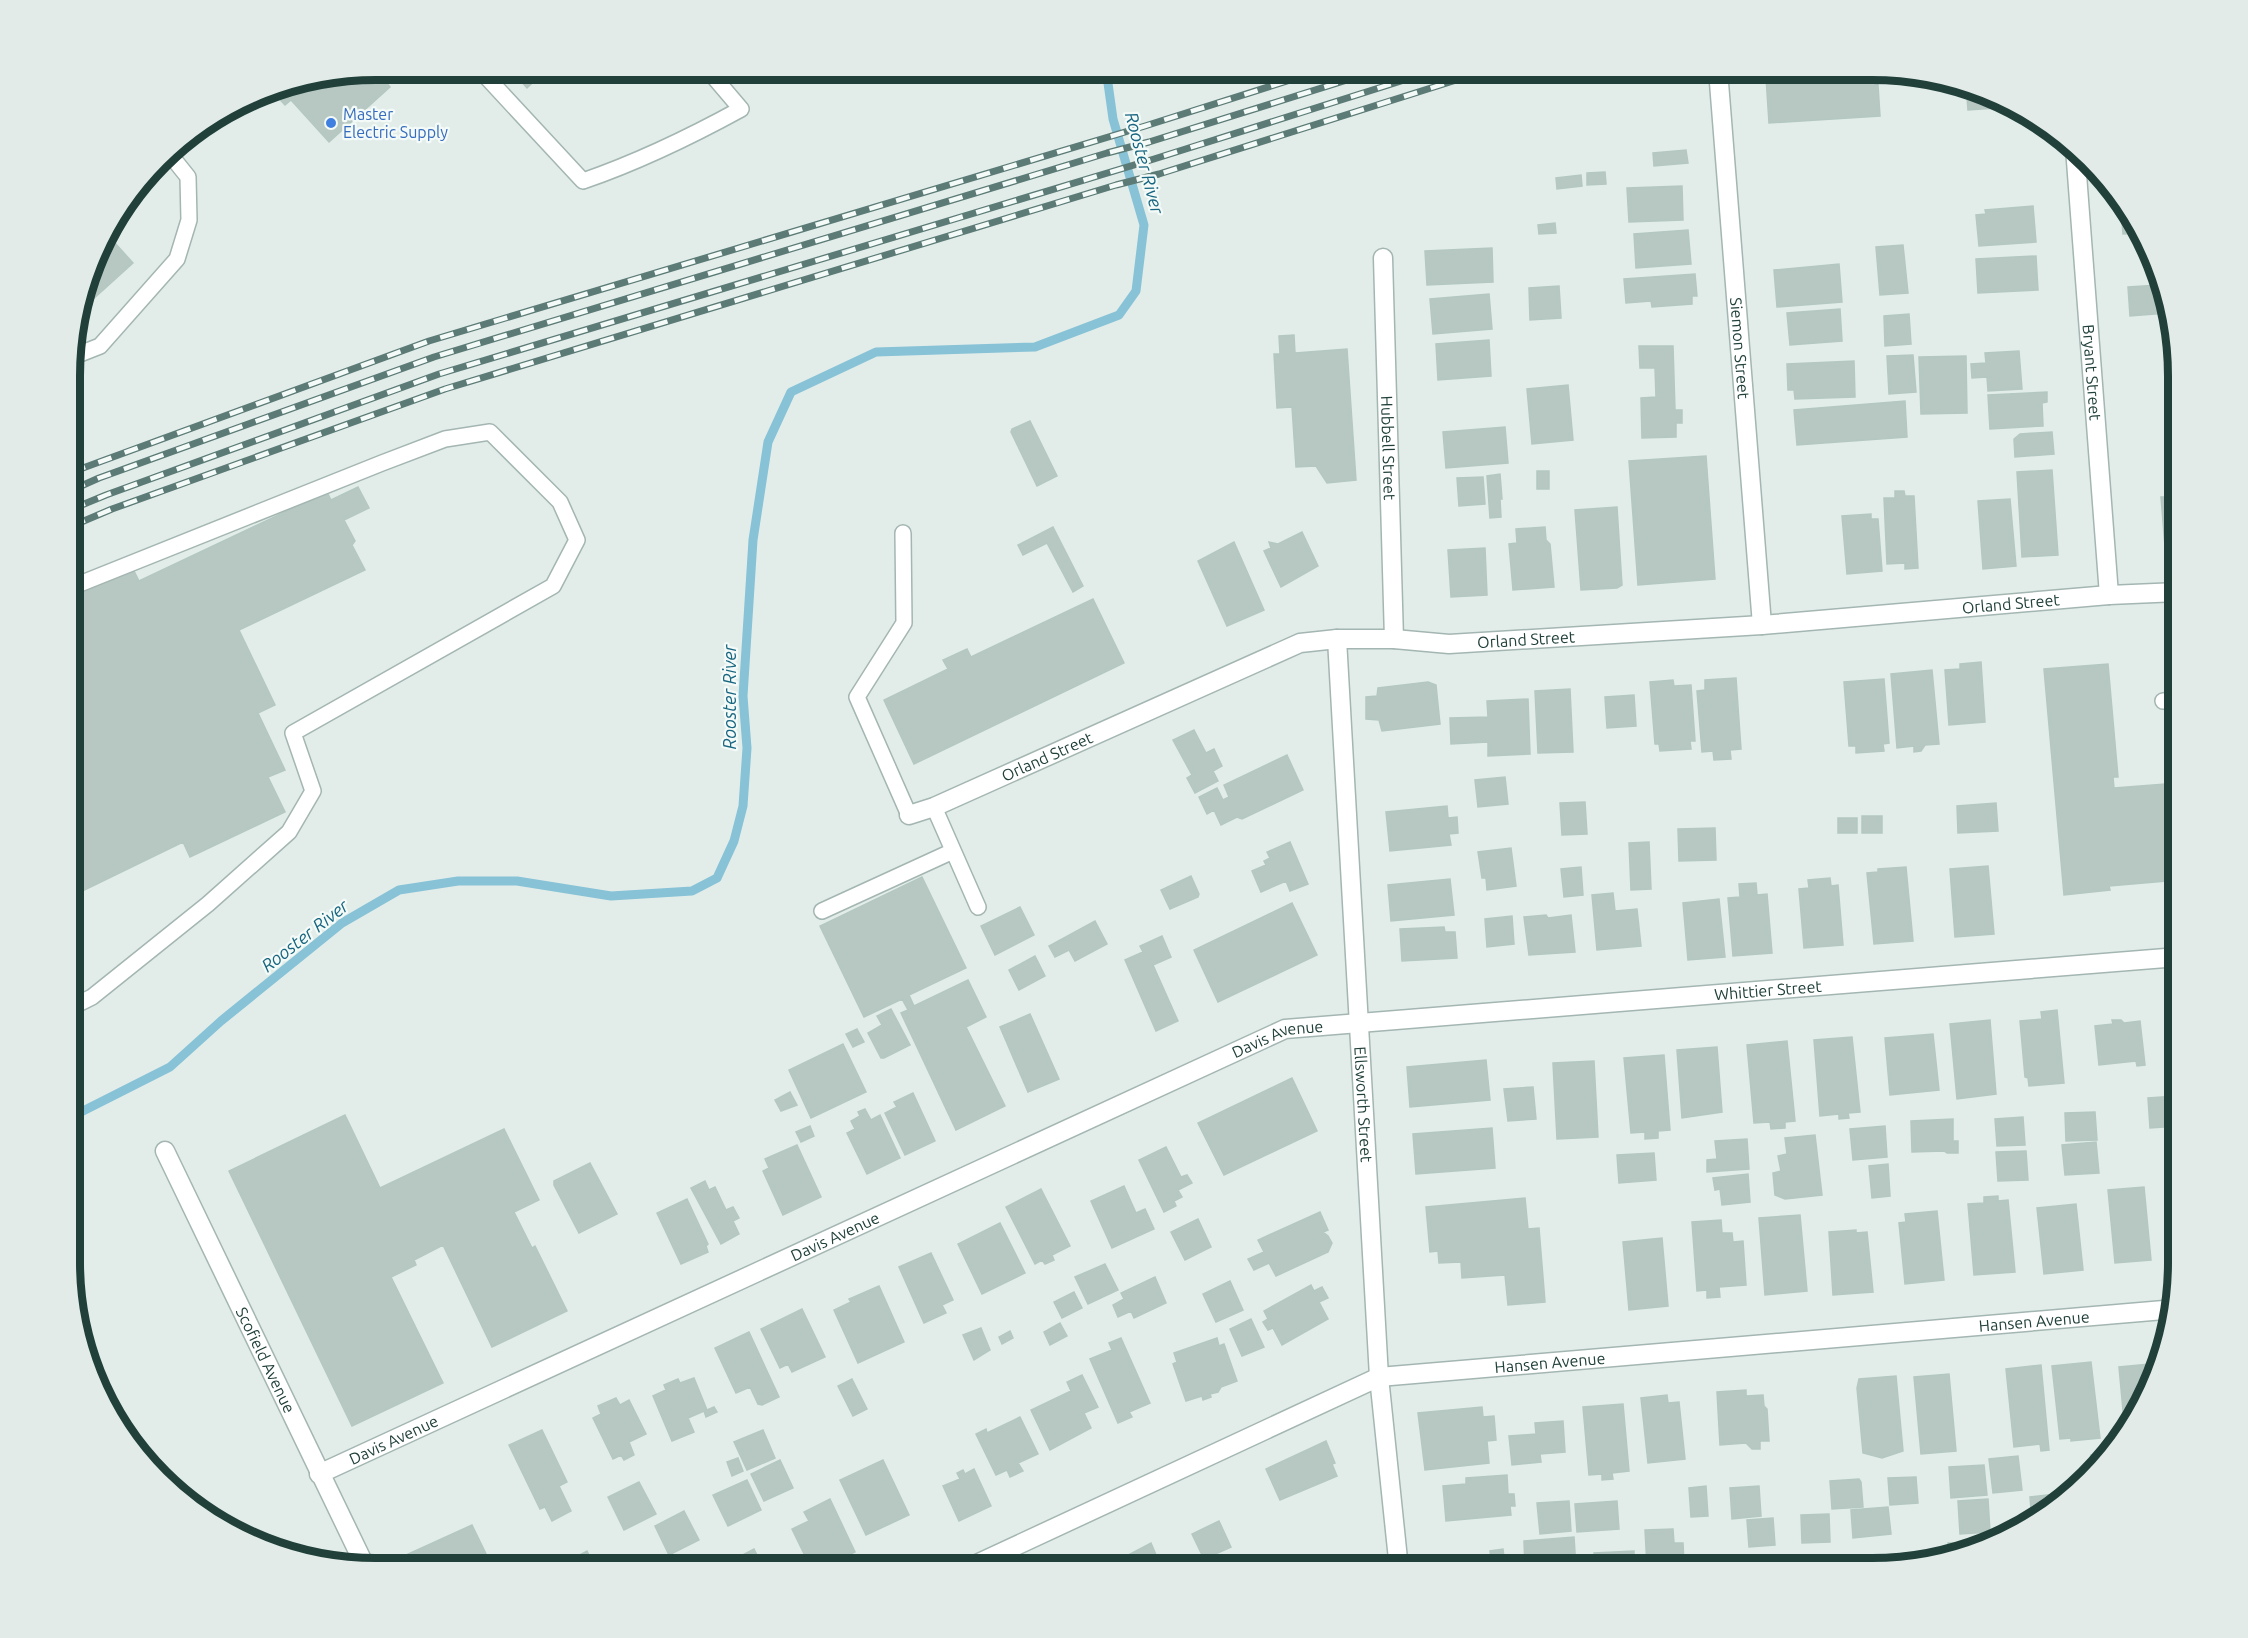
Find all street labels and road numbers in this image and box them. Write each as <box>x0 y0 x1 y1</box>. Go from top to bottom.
street label: Siemon Street <box>1727 297 1753 400</box>
street label: Bryant Street <box>2079 324 2105 422</box>
street label: Hubbell Street <box>1378 395 1399 501</box>
street label: Orland Street <box>1961 590 2061 617</box>
street label: Orland Street <box>1477 627 1576 651</box>
street label: Orland Street <box>999 728 1096 785</box>
street label: Whittier Street <box>1713 977 1823 1003</box>
street label: Davis Avenue <box>1229 1017 1324 1061</box>
street label: Ellsworth Street <box>1351 1046 1376 1163</box>
street label: Davis Avenue <box>788 1208 882 1265</box>
street label: Scofield Avenue <box>233 1304 299 1416</box>
street label: Hansen Avenue <box>1978 1307 2090 1335</box>
street label: Hansen Avenue <box>1494 1349 1606 1376</box>
street label: Davis Avenue <box>346 1411 441 1468</box>

